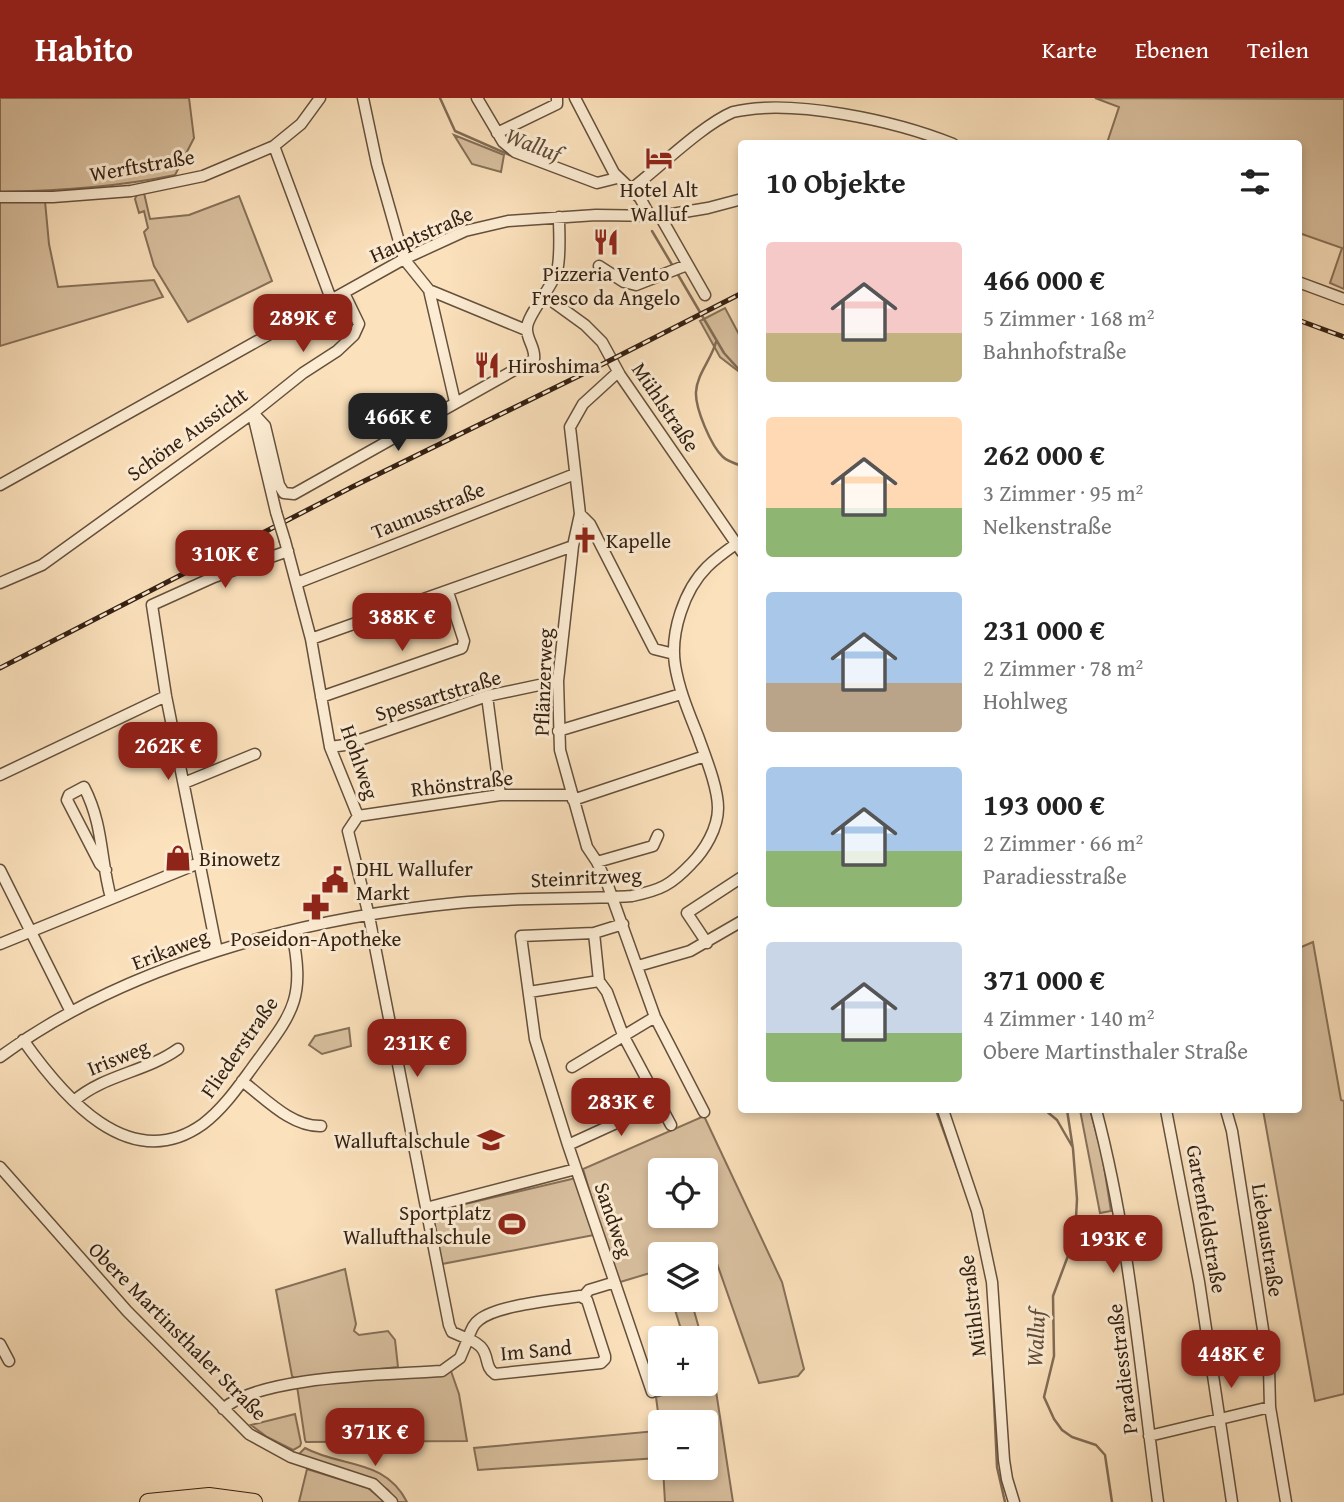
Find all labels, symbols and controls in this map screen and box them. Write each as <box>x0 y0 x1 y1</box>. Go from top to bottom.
text: Habito <box>35 25 133 73</box>
text: Karte <box>1042 32 1097 67</box>
text: Ebenen <box>1135 32 1209 67</box>
text: Teilen <box>1247 32 1309 67</box>
water label: Walluf <box>501 118 571 171</box>
street label: Werftstraße <box>87 141 197 189</box>
hotel icon: Hotel Alt Walluf <box>644 143 674 173</box>
text: 10 Objekte <box>766 160 906 204</box>
icon: filters <box>1236 163 1274 201</box>
place label: Hotel Alt Walluf <box>620 174 699 229</box>
street label: Hauptstraße <box>364 197 478 271</box>
restaurant icon: Pizzeria Vento Fresco da Angelo <box>591 227 621 257</box>
text: 466 000 € <box>983 257 1105 301</box>
place label: Pizzeria Vento Fresco da Angelo <box>532 258 680 313</box>
icon: home <box>822 270 906 354</box>
pin: 289K € <box>246 294 360 354</box>
text: 289K € <box>269 300 337 333</box>
text: 5 Zimmer · 168 m² <box>983 301 1154 334</box>
text: Bahnhofstraße <box>983 334 1126 367</box>
restaurant icon: Hiroshima <box>472 350 502 380</box>
place label: Hiroshima <box>508 350 600 381</box>
street label: Mühlstraße <box>624 356 708 458</box>
street label: Schöne Aussicht <box>120 379 254 489</box>
pin: 466K € <box>341 394 455 453</box>
text: 466K € <box>364 399 432 432</box>
text: 262 000 € <box>983 432 1105 476</box>
icon: home <box>822 445 906 529</box>
street label: Taunusstraße <box>367 473 490 547</box>
text: 3 Zimmer · 95 m² <box>983 476 1143 509</box>
text: Nelkenstraße <box>983 509 1112 542</box>
church icon: Kapelle <box>570 525 600 555</box>
place label: Kapelle <box>606 525 671 556</box>
pin: 310K € <box>168 531 282 590</box>
text: 310K € <box>191 536 259 569</box>
pin: 388K € <box>345 594 459 653</box>
text: 388K € <box>368 599 436 632</box>
text: 231 000 € <box>983 607 1105 651</box>
icon: home <box>822 620 906 704</box>
street label: Pflänzerweg <box>526 627 560 737</box>
text: 2 Zimmer · 78 m² <box>983 651 1143 684</box>
street label: Spessartstraße <box>371 661 505 729</box>
text: Hohlweg <box>983 684 1067 717</box>
street label: Hohlweg <box>333 720 387 804</box>
pin: 262K € <box>111 722 225 782</box>
text: 262K € <box>134 728 202 761</box>
street label: Rhönstraße <box>409 761 515 805</box>
text: 193 000 € <box>983 782 1105 826</box>
icon: home <box>822 795 906 879</box>
text: 2 Zimmer · 66 m² <box>983 826 1143 859</box>
shop icon: Binowetz <box>163 843 193 873</box>
place label: Binowetz <box>199 843 280 874</box>
place label: DHL Wallufer Markt <box>356 853 473 908</box>
street label: Steinritzweg <box>530 859 643 895</box>
text: Paradiesstraße <box>983 859 1127 892</box>
public building icon: DHL Wallufer Markt <box>320 865 350 895</box>
pharmacy icon: Poseidon-Apotheke <box>301 892 331 922</box>
street label: Erikaweg <box>127 920 214 978</box>
place label: Poseidon-Apotheke <box>231 923 402 954</box>
text: 371 000 € <box>983 957 1105 1001</box>
icon: home <box>822 970 906 1054</box>
street label: Fliederstraße <box>192 990 286 1104</box>
text: 4 Zimmer · 140 m² <box>983 1001 1154 1034</box>
pin: 231K € <box>360 1020 474 1079</box>
text: 231K € <box>383 1025 451 1058</box>
street label: Irisweg <box>82 1030 154 1083</box>
text: Obere Martinsthaler Straße <box>983 1034 1248 1067</box>
pin: 283K € <box>564 1079 678 1138</box>
text: 283K € <box>587 1084 655 1117</box>
place label: Walluftalschule <box>334 1125 470 1156</box>
school or university icon: Walluftalschule <box>476 1125 506 1155</box>
street label: Gartenfeldstraße <box>1179 1142 1235 1296</box>
map controls <box>648 1158 718 1480</box>
button: locate <box>648 1158 718 1228</box>
street label: Sandweg <box>587 1178 642 1262</box>
street label: Liebaustraße <box>1244 1181 1292 1299</box>
place label: Sportplatz Wallufthalschule <box>343 1197 491 1252</box>
sports icon: Sportplatz Wallufthalschule <box>497 1209 527 1239</box>
pin: 193K € <box>1056 1216 1170 1275</box>
text: 193K € <box>1079 1221 1147 1254</box>
street label: Obere Martinsthaler Straße <box>82 1235 275 1428</box>
button: layers <box>648 1242 718 1312</box>
street label: Mühlstraße <box>950 1253 994 1359</box>
street label: Paradiesstraße <box>1099 1302 1145 1436</box>
water label: Walluf <box>1017 1304 1053 1368</box>
button: + <box>648 1326 718 1396</box>
pin: 448K € <box>1174 1330 1288 1390</box>
street label: Im Sand <box>499 1331 574 1369</box>
text: 448K € <box>1197 1336 1265 1369</box>
pin: 371K € <box>318 1408 432 1468</box>
button: − <box>648 1410 718 1480</box>
text: 371K € <box>341 1414 409 1447</box>

